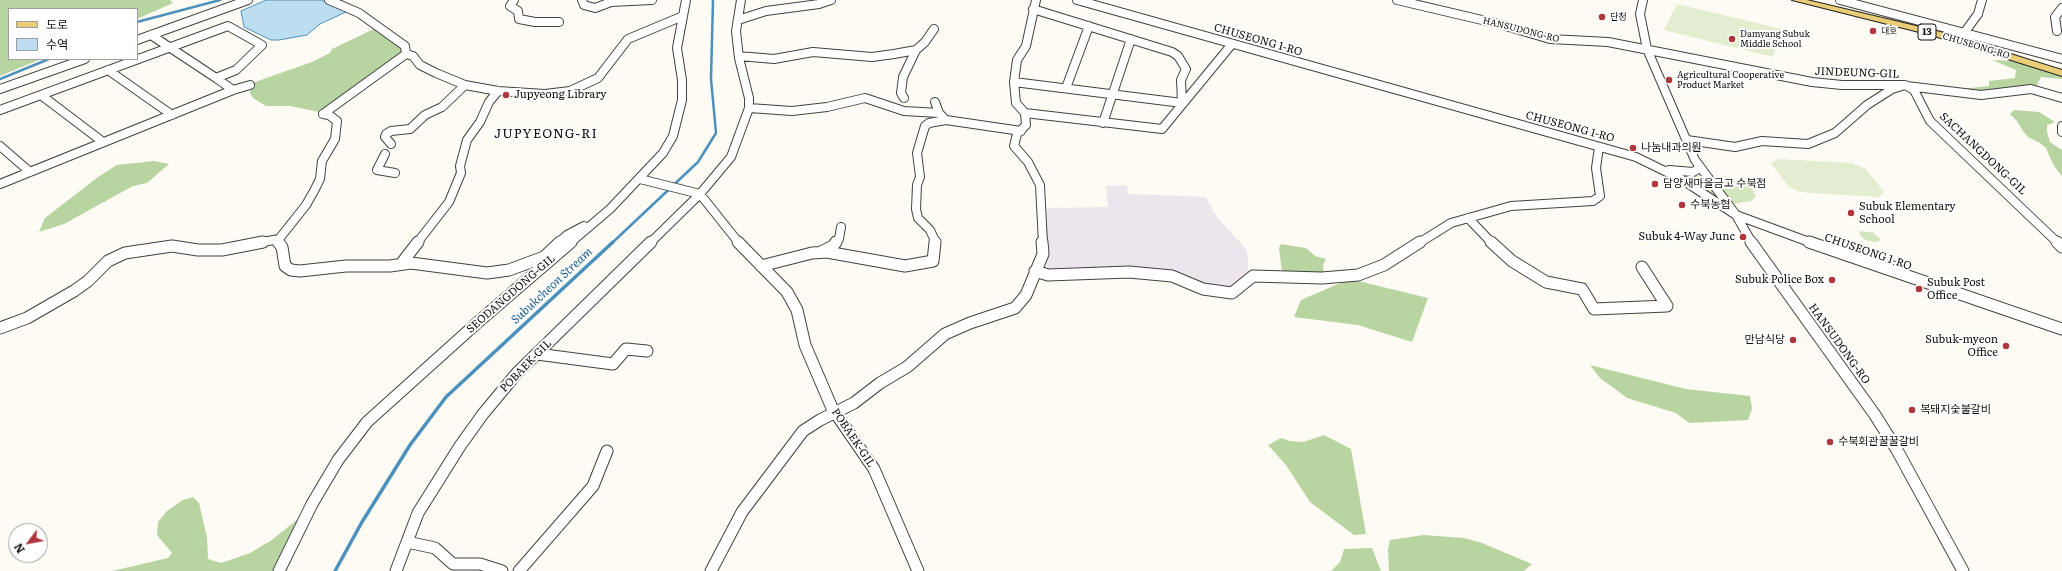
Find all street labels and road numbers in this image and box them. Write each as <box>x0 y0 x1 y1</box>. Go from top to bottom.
street label: HANSUDONG-RO <box>1482 15 1560 45</box>
street label: CHUSEONG 1-RO <box>1212 21 1304 59</box>
road number: 13 <box>1918 24 1936 40</box>
street label: CHUSEONG-RO <box>1941 31 2011 61</box>
street label: JINDEUNG-GIL <box>1814 65 1900 81</box>
street label: CHUSEONG 1-RO <box>1524 109 1616 145</box>
street label: SACHANGDONG-GIL <box>1937 110 2029 198</box>
street label: CHUSEONG 1-RO <box>1823 231 1913 273</box>
street label: SEODANGDONG-GIL <box>464 252 558 336</box>
street label: HANSUDONG-RO <box>1805 301 1873 387</box>
street label: POBAEK-GIL <box>497 337 555 395</box>
street label: POBAEK-GIL <box>828 406 878 470</box>

